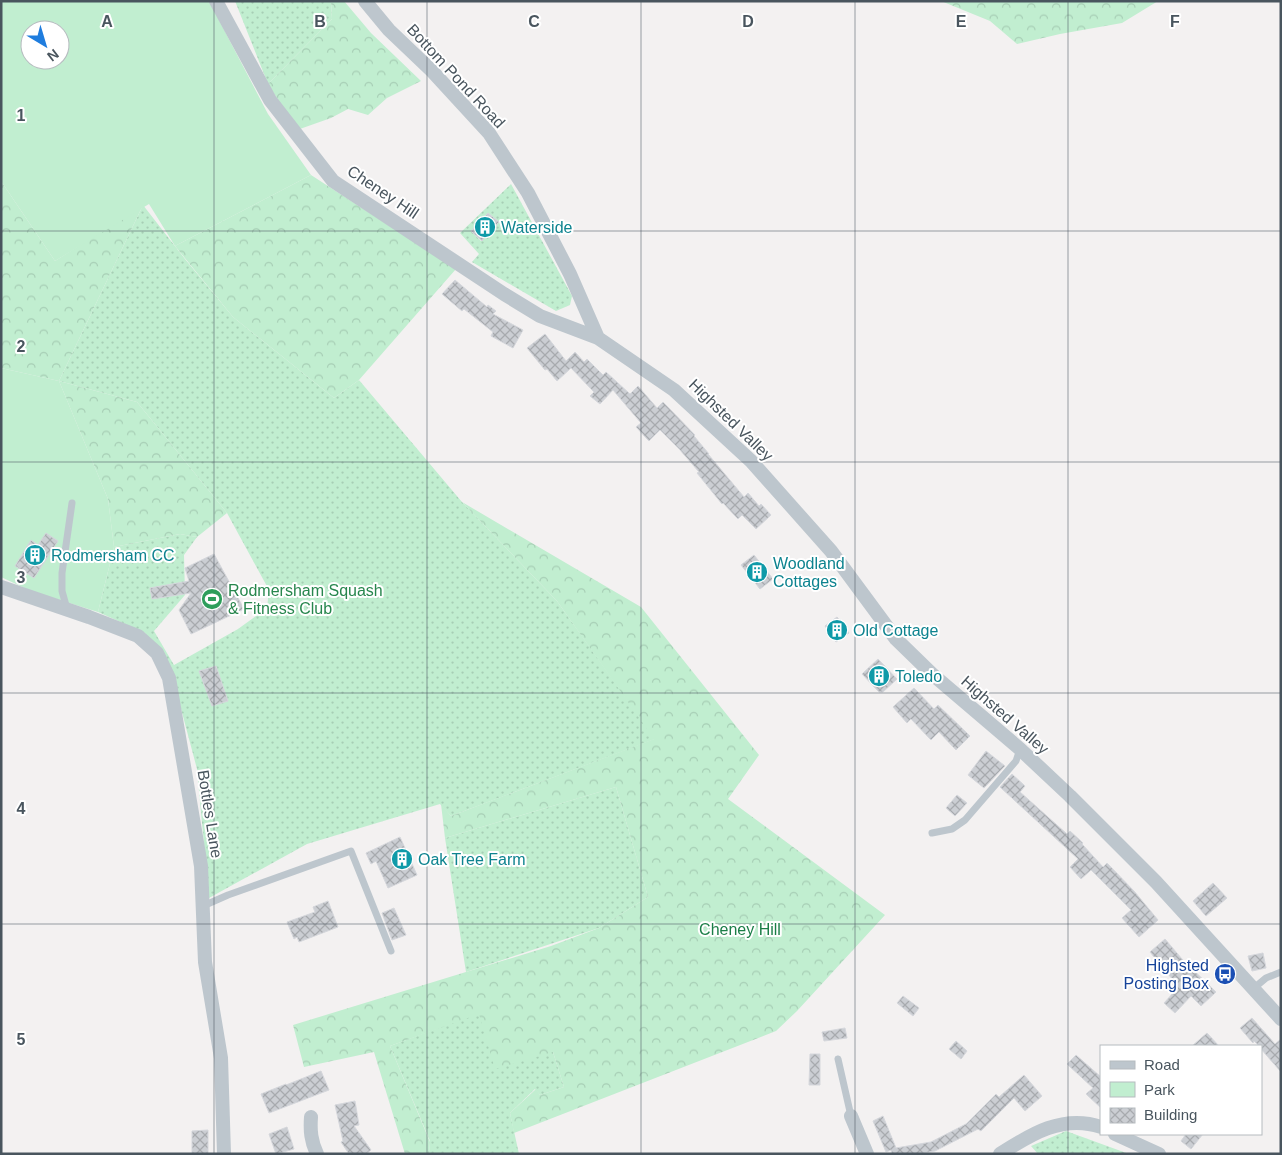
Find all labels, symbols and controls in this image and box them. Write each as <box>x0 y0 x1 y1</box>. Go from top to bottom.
text: A <box>101 13 113 30</box>
text: B <box>314 13 326 30</box>
text: C <box>528 13 540 30</box>
text: D <box>742 13 754 30</box>
text: E <box>956 13 967 30</box>
text: F <box>1170 13 1180 30</box>
north arrow <box>20 20 70 70</box>
street label: Bottom Pond Road <box>404 21 508 131</box>
text: N <box>44 46 62 65</box>
text: 1 <box>17 107 26 124</box>
street label: Cheney Hill <box>344 162 422 222</box>
building icon: Waterside <box>473 215 497 239</box>
place label: Waterside <box>501 219 573 236</box>
text: 2 <box>17 338 26 355</box>
street label: Highsted Valley <box>686 376 776 464</box>
building icon: Rodmersham CC <box>23 543 47 567</box>
place label: Rodmersham CC <box>51 547 175 564</box>
place label: Woodland Cottages <box>773 555 845 590</box>
building icon: Woodland Cottages <box>745 560 769 584</box>
text: 3 <box>17 569 26 586</box>
place label: Rodmersham Squash & Fitness Club <box>228 582 383 617</box>
sports icon: Rodmersham Squash & Fitness Club <box>200 587 224 611</box>
building icon: Old Cottage <box>825 618 849 642</box>
place label: Old Cottage <box>853 622 938 639</box>
building icon: Toledo <box>867 664 891 688</box>
place label: Toledo <box>895 668 942 685</box>
street label: Highsted Valley <box>958 673 1052 757</box>
street label: Bottles Lane <box>195 769 225 859</box>
text: 4 <box>17 800 26 817</box>
building icon: Oak Tree Farm <box>390 847 414 871</box>
place label: Oak Tree Farm <box>418 851 526 868</box>
park label: Cheney Hill <box>699 921 781 938</box>
place label: Highsted Posting Box <box>1124 957 1209 992</box>
bus stop icon: Highsted Posting Box <box>1213 962 1237 986</box>
text: 5 <box>17 1031 26 1048</box>
legend <box>1100 1045 1262 1135</box>
text: Road <box>1144 1056 1180 1073</box>
text: Park <box>1144 1081 1175 1098</box>
text: Building <box>1144 1106 1197 1123</box>

